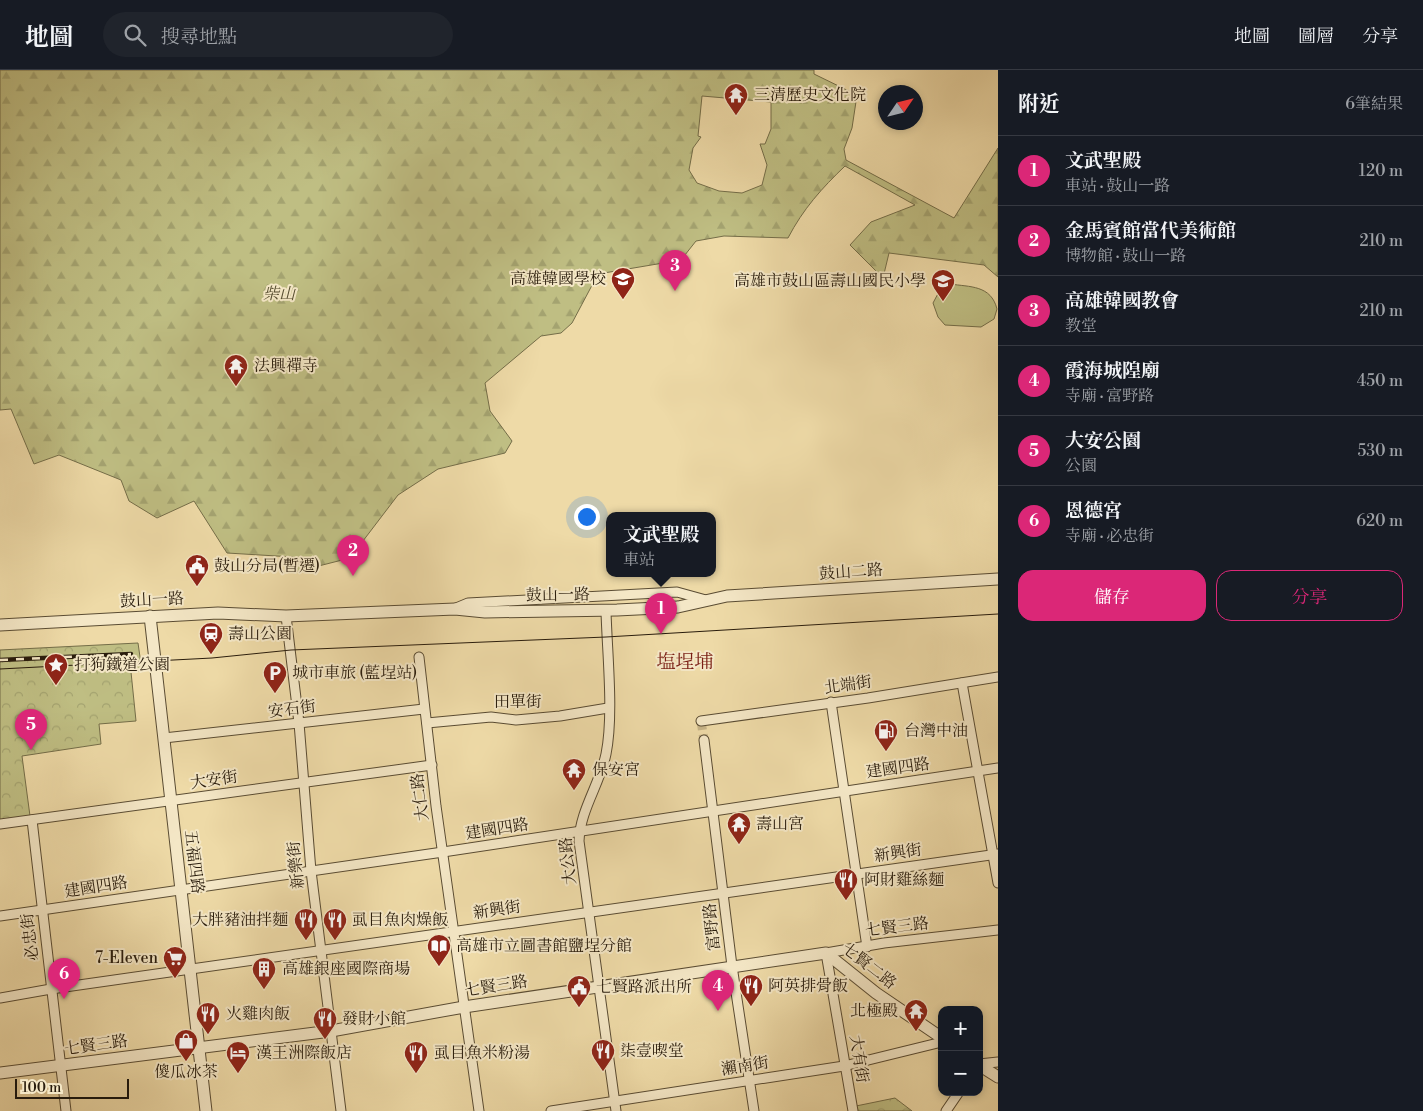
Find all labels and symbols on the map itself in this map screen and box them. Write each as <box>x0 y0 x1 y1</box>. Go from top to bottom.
temple icon: 三清歷史文化院 <box>723 82 749 116</box>
place label: 三清歷史文化院 <box>754 85 866 105</box>
north arrow <box>878 85 923 130</box>
pin: 3 <box>659 250 691 291</box>
school or university icon: 高雄韓國學校 <box>610 266 636 300</box>
school or university icon: 高雄市鼓山區壽山國民小學 <box>930 268 956 302</box>
place label: 高雄韓國學校 <box>510 269 606 289</box>
place label: 高雄市鼓山區壽山國民小學 <box>734 271 926 291</box>
park label: 柴山 <box>263 284 297 304</box>
temple icon: 法興禪寺 <box>223 353 249 387</box>
place label: 法興禪寺 <box>254 356 318 376</box>
your location <box>574 504 600 530</box>
pin: 2 <box>337 535 369 576</box>
public building icon: 鼓山分局(暫遷) <box>184 553 210 587</box>
place label: 鼓山分局(暫遷) <box>214 556 320 576</box>
street label: 鼓山二路 <box>818 560 884 584</box>
street label: 鼓山一路 <box>526 584 590 606</box>
street label: 鼓山一路 <box>120 588 184 612</box>
pin: 1 <box>645 593 677 634</box>
station icon: 壽山公園 <box>198 621 224 655</box>
place label: 壽山公園 <box>228 624 292 644</box>
district label: 塩埕埔 <box>656 650 714 674</box>
place icon: 打狗鐵道公園 <box>43 652 69 686</box>
place label: 打狗鐵道公園 <box>74 655 170 675</box>
parking icon: 城市車旅 (藍埕站) <box>262 660 288 694</box>
place label: 城市車旅 (藍埕站) <box>292 663 417 683</box>
street label: 北端街 <box>823 672 873 698</box>
street label: 田單街 <box>494 692 542 712</box>
street label: 安石街 <box>267 696 317 722</box>
pin: 5 <box>15 709 47 750</box>
fuel station icon: 台灣中油 <box>873 718 899 752</box>
place label: 台灣中油 <box>904 721 968 741</box>
street label: 建國四路 <box>865 754 931 782</box>
temple icon: 保安宮 <box>561 757 587 791</box>
place label: 保安宮 <box>592 760 640 780</box>
street label: 大安街 <box>189 767 239 793</box>
street label: 大仁路 <box>407 772 433 822</box>
temple icon: 壽山宮 <box>726 811 752 845</box>
street label: 建國四路 <box>464 814 530 844</box>
place label: 壽山宮 <box>756 814 804 834</box>
street label: 五福四路 <box>180 829 208 895</box>
street label: 大公路 <box>556 836 580 886</box>
street label: 新樂街 <box>284 840 308 890</box>
street label: 新興街 <box>873 840 923 866</box>
restaurant icon: 阿財雞絲麵 <box>833 867 859 901</box>
place label: 阿財雞絲麵 <box>864 870 944 890</box>
street label: 建國四路 <box>63 872 129 902</box>
street label: 新興街 <box>472 897 522 923</box>
street label: 富野路 <box>700 902 724 952</box>
restaurant icon: 大胖豬油拌麵 <box>293 907 319 941</box>
restaurant icon: 虱目魚肉燥飯 <box>322 907 348 941</box>
place label: 大胖豬油拌麵 <box>192 910 288 930</box>
place label: 虱目魚肉燥飯 <box>352 910 448 930</box>
street label: 必忠街 <box>17 912 43 962</box>
street label: 七賢三路 <box>864 913 930 941</box>
library icon: 高雄市立圖書館鹽埕分館 <box>426 933 452 967</box>
place label: 高雄市立圖書館鹽埕分館 <box>456 936 632 956</box>
street label: 七賢二路 <box>838 938 900 994</box>
supermarket icon: 7-Eleven <box>162 945 188 979</box>
place label: 7-Eleven <box>95 948 158 968</box>
building icon: 高雄銀座國際商場 <box>251 956 277 990</box>
pin: 6 <box>48 958 80 999</box>
place label: 高雄銀座國際商場 <box>282 959 410 979</box>
pin: 4 <box>702 970 734 1011</box>
street label: 七賢三路 <box>463 971 529 1001</box>
restaurant icon: 阿英排骨飯 <box>738 973 764 1007</box>
public building icon: 七賢路派出所 <box>566 974 592 1008</box>
place label: 阿英排骨飯 <box>768 976 848 996</box>
place label: 七賢路派出所 <box>596 977 692 997</box>
temple icon: 北極殿 <box>903 998 929 1032</box>
restaurant icon: 火雞肉飯 <box>195 1001 221 1035</box>
place label: 北極殿 <box>850 1001 898 1021</box>
place label: 火雞肉飯 <box>226 1004 290 1024</box>
restaurant icon: 發財小館 <box>312 1006 338 1040</box>
place label: 發財小館 <box>342 1009 406 1029</box>
shop icon: 傻瓜冰茶 <box>173 1028 199 1062</box>
street label: 七賢三路 <box>63 1031 129 1059</box>
street label: 大有街 <box>845 1034 873 1084</box>
restaurant icon: 柒壹喫堂 <box>590 1038 616 1072</box>
hotel icon: 漢王洲際飯店 <box>225 1040 251 1074</box>
restaurant icon: 虱目魚米粉湯 <box>403 1040 429 1074</box>
place label: 柒壹喫堂 <box>620 1041 684 1061</box>
place label: 漢王洲際飯店 <box>256 1043 352 1063</box>
place label: 虱目魚米粉湯 <box>434 1043 530 1063</box>
street label: 瀨南街 <box>720 1052 770 1080</box>
place label: 傻瓜冰茶 <box>154 1062 218 1082</box>
scale bar <box>15 1076 129 1099</box>

